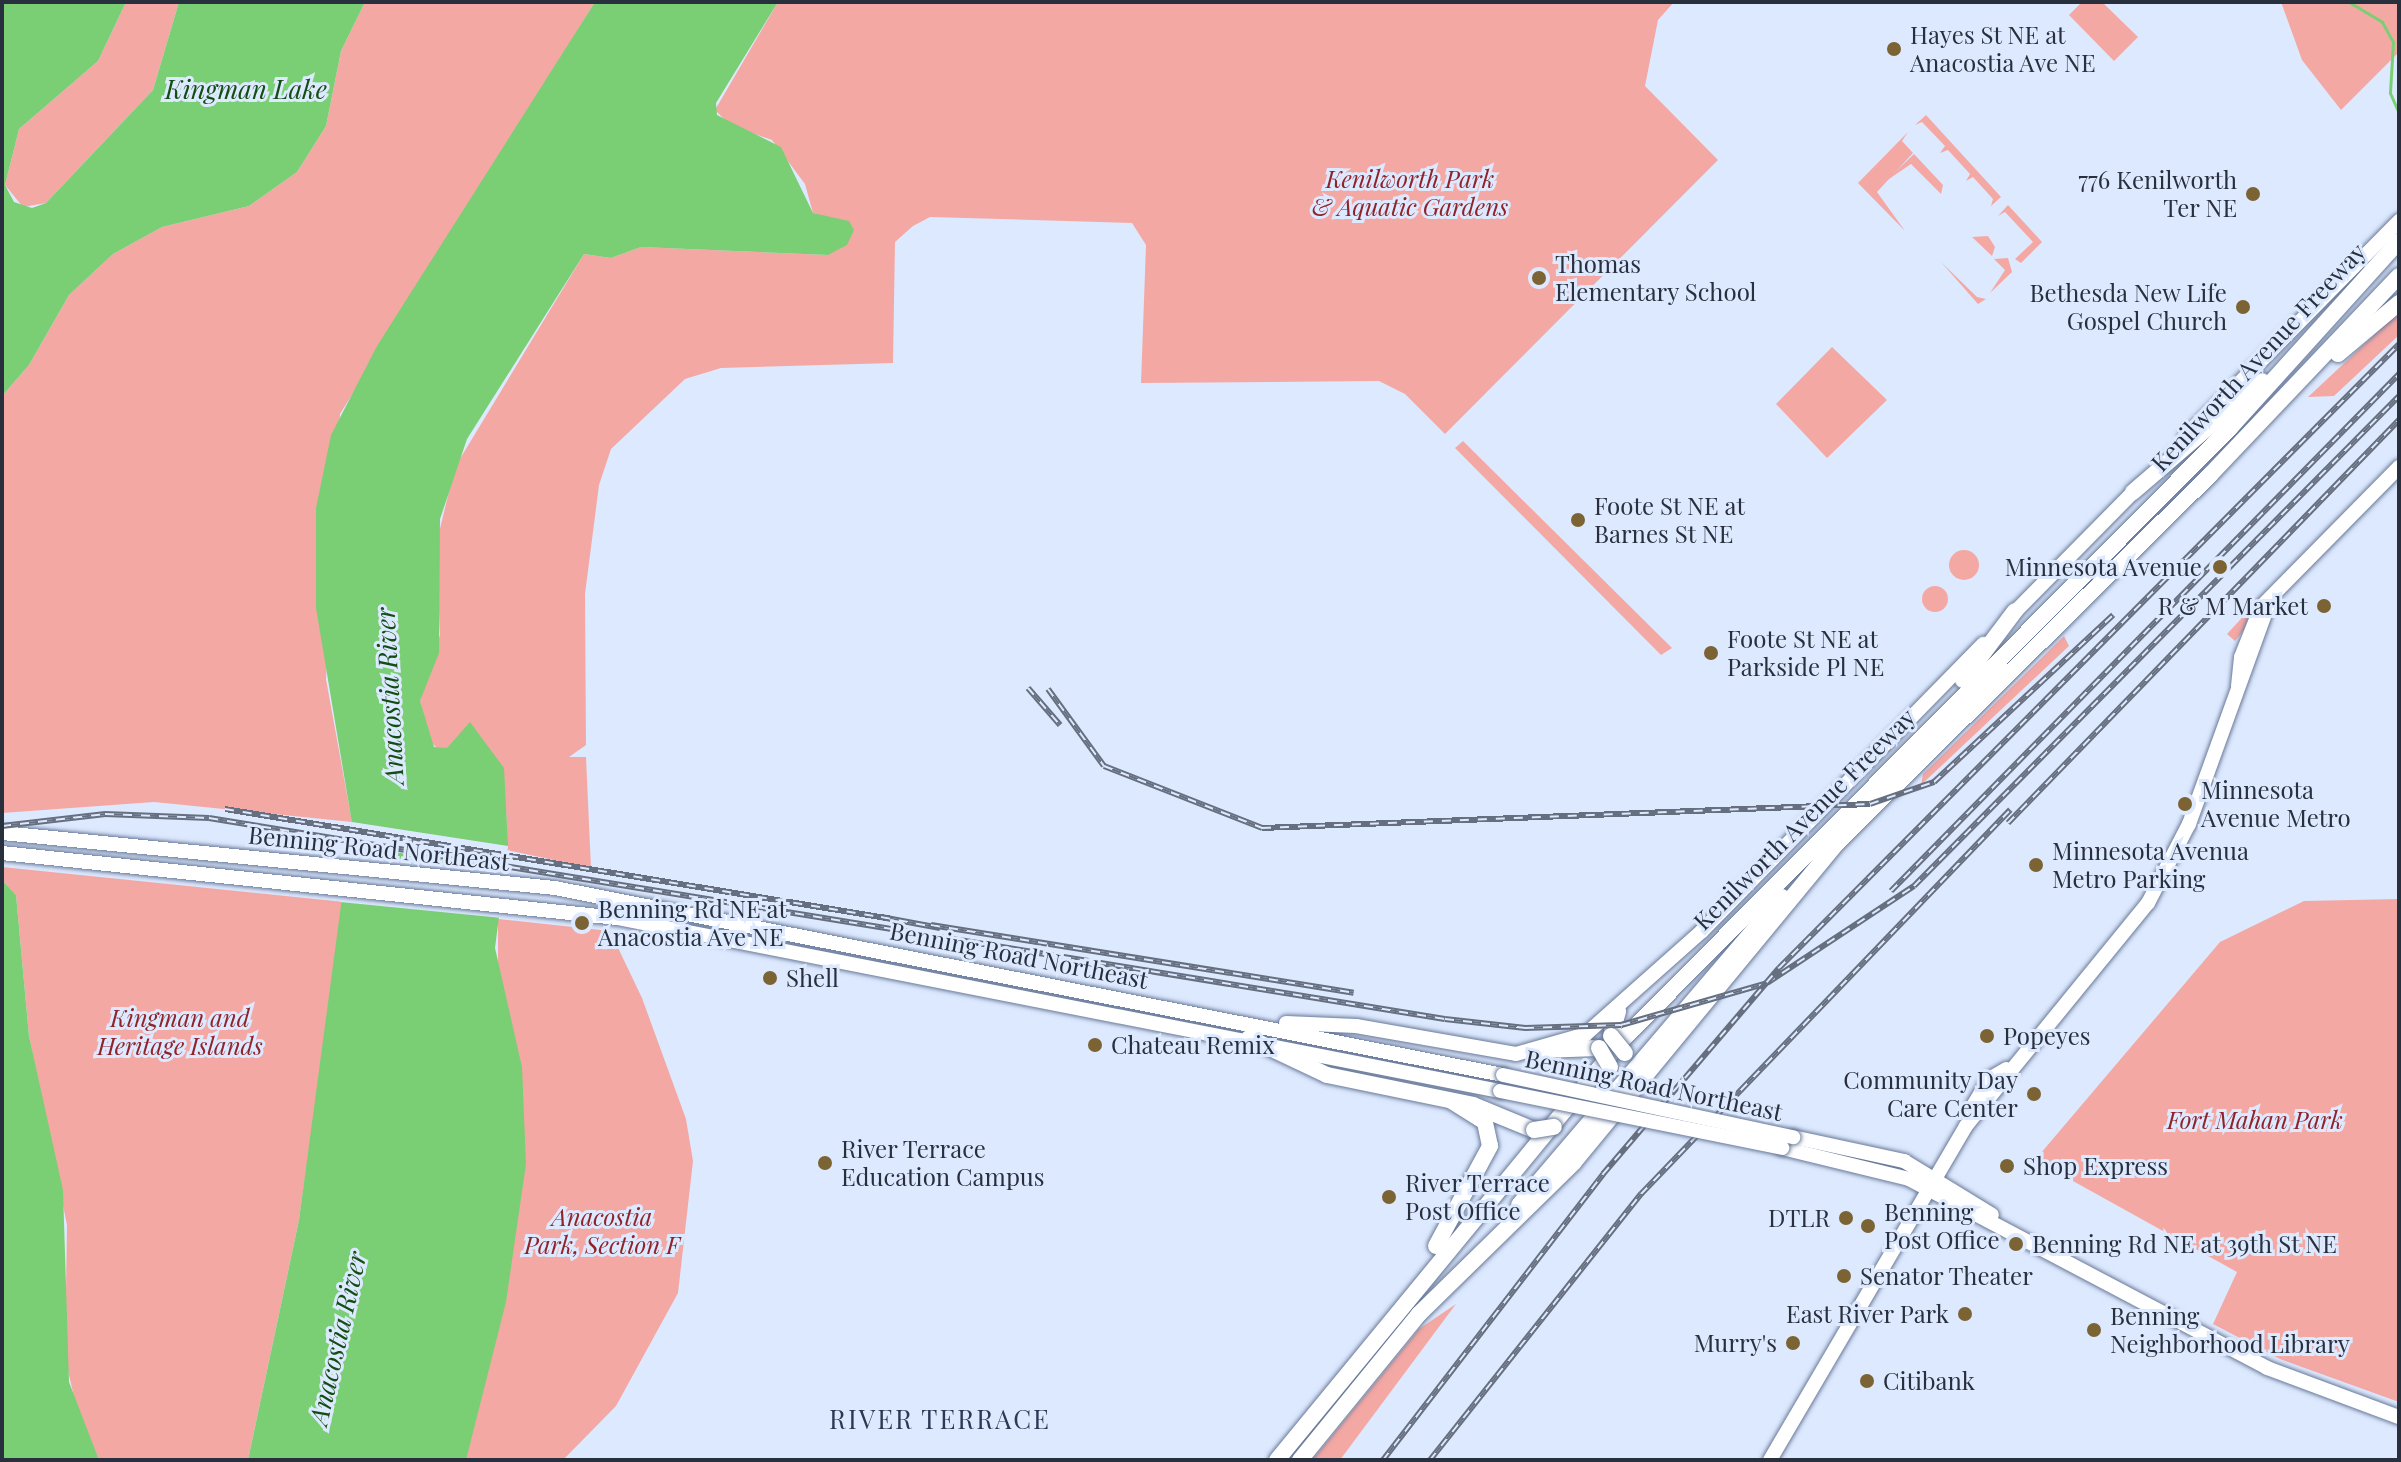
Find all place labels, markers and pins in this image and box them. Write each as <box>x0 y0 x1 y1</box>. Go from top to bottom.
place label: Hayes St NE at Anacostia Ave NE <box>1910 21 2097 77</box>
marker: Hayes St NE at Anacostia Ave NE <box>1885 40 1903 58</box>
place label: 776 Kenilworth Ter NE <box>2078 166 2237 222</box>
marker: 776 Kenilworth Ter NE <box>2244 185 2262 203</box>
place label: Thomas Elementary School <box>1555 250 1757 306</box>
marker: Thomas Elementary School <box>1530 269 1548 287</box>
place label: Bethesda New Life Gospel Church <box>2029 279 2227 335</box>
marker: Bethesda New Life Gospel Church <box>2234 298 2252 316</box>
place label: Foote St NE at Barnes St NE <box>1594 492 1745 548</box>
marker: Foote St NE at Barnes St NE <box>1569 511 1587 529</box>
place label: Minnesota Avenue <box>2004 553 2202 581</box>
marker: Minnesota Avenue <box>2209 556 2231 578</box>
place label: R & M Market <box>2157 592 2308 620</box>
marker: R & M Market <box>2315 597 2333 615</box>
place label: Foote St NE at Parkside Pl NE <box>1727 625 1884 681</box>
marker: Foote St NE at Parkside Pl NE <box>1702 644 1720 662</box>
place label: Minnesota Avenue Metro <box>2201 776 2351 832</box>
marker: Minnesota Avenue Metro <box>2176 795 2194 813</box>
place label: Minnesota Avenua Metro Parking <box>2052 837 2250 893</box>
marker: Minnesota Avenua Metro Parking <box>2027 856 2045 874</box>
place label: Benning Rd NE at Anacostia Ave NE <box>598 895 787 951</box>
marker: Benning Rd NE at Anacostia Ave NE <box>573 914 591 932</box>
place label: Shell <box>786 964 839 992</box>
marker: Shell <box>761 969 779 987</box>
place label: Popeyes <box>2003 1022 2091 1050</box>
marker: Popeyes <box>1978 1027 1996 1045</box>
place label: Chateau Remix <box>1111 1031 1275 1059</box>
marker: Chateau Remix <box>1086 1036 1104 1054</box>
place label: Community Day Care Center <box>1843 1066 2018 1122</box>
marker: Community Day Care Center <box>2025 1085 2043 1103</box>
place label: River Terrace Education Campus <box>841 1135 1044 1191</box>
place label: Shop Express <box>2023 1152 2168 1180</box>
marker: River Terrace Education Campus <box>816 1154 834 1172</box>
marker: Shop Express <box>1998 1157 2016 1175</box>
place label: River Terrace Post Office <box>1405 1169 1551 1225</box>
marker: River Terrace Post Office <box>1380 1188 1398 1206</box>
place label: Benning Post Office <box>1884 1198 2000 1254</box>
place label: DTLR <box>1768 1204 1830 1232</box>
marker: DTLR <box>1837 1209 1855 1227</box>
marker: Benning Post Office <box>1859 1217 1877 1235</box>
place label: Benning Rd NE at 39th St NE <box>2032 1230 2338 1258</box>
marker: Benning Rd NE at 39th St NE <box>2007 1235 2025 1253</box>
place label: Senator Theater <box>1860 1262 2034 1290</box>
marker: Senator Theater <box>1835 1267 1853 1285</box>
place label: East River Park <box>1785 1300 1949 1328</box>
place label: Benning Neighborhood Library <box>2110 1302 2350 1358</box>
marker: East River Park <box>1956 1305 1974 1323</box>
marker: Benning Neighborhood Library <box>2085 1321 2103 1339</box>
place label: Murry's <box>1694 1329 1777 1357</box>
marker: Murry's <box>1784 1334 1802 1352</box>
place label: Citibank <box>1883 1367 1975 1395</box>
marker: Citibank <box>1858 1372 1876 1390</box>

